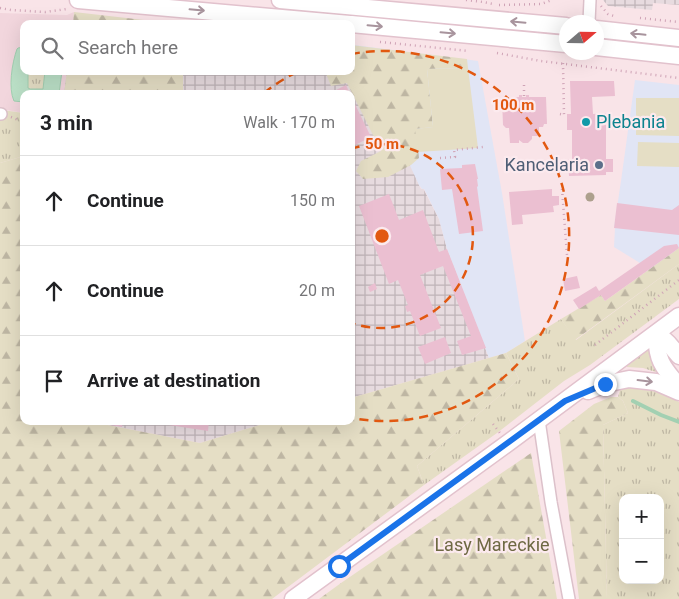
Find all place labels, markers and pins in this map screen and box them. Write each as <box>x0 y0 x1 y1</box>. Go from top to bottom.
place label: Plebania <box>596 111 665 132</box>
marker: Plebania <box>580 116 592 128</box>
place label: Kancelaria <box>505 154 589 175</box>
marker: Kancelaria <box>593 159 605 171</box>
centre of rings <box>373 227 391 245</box>

